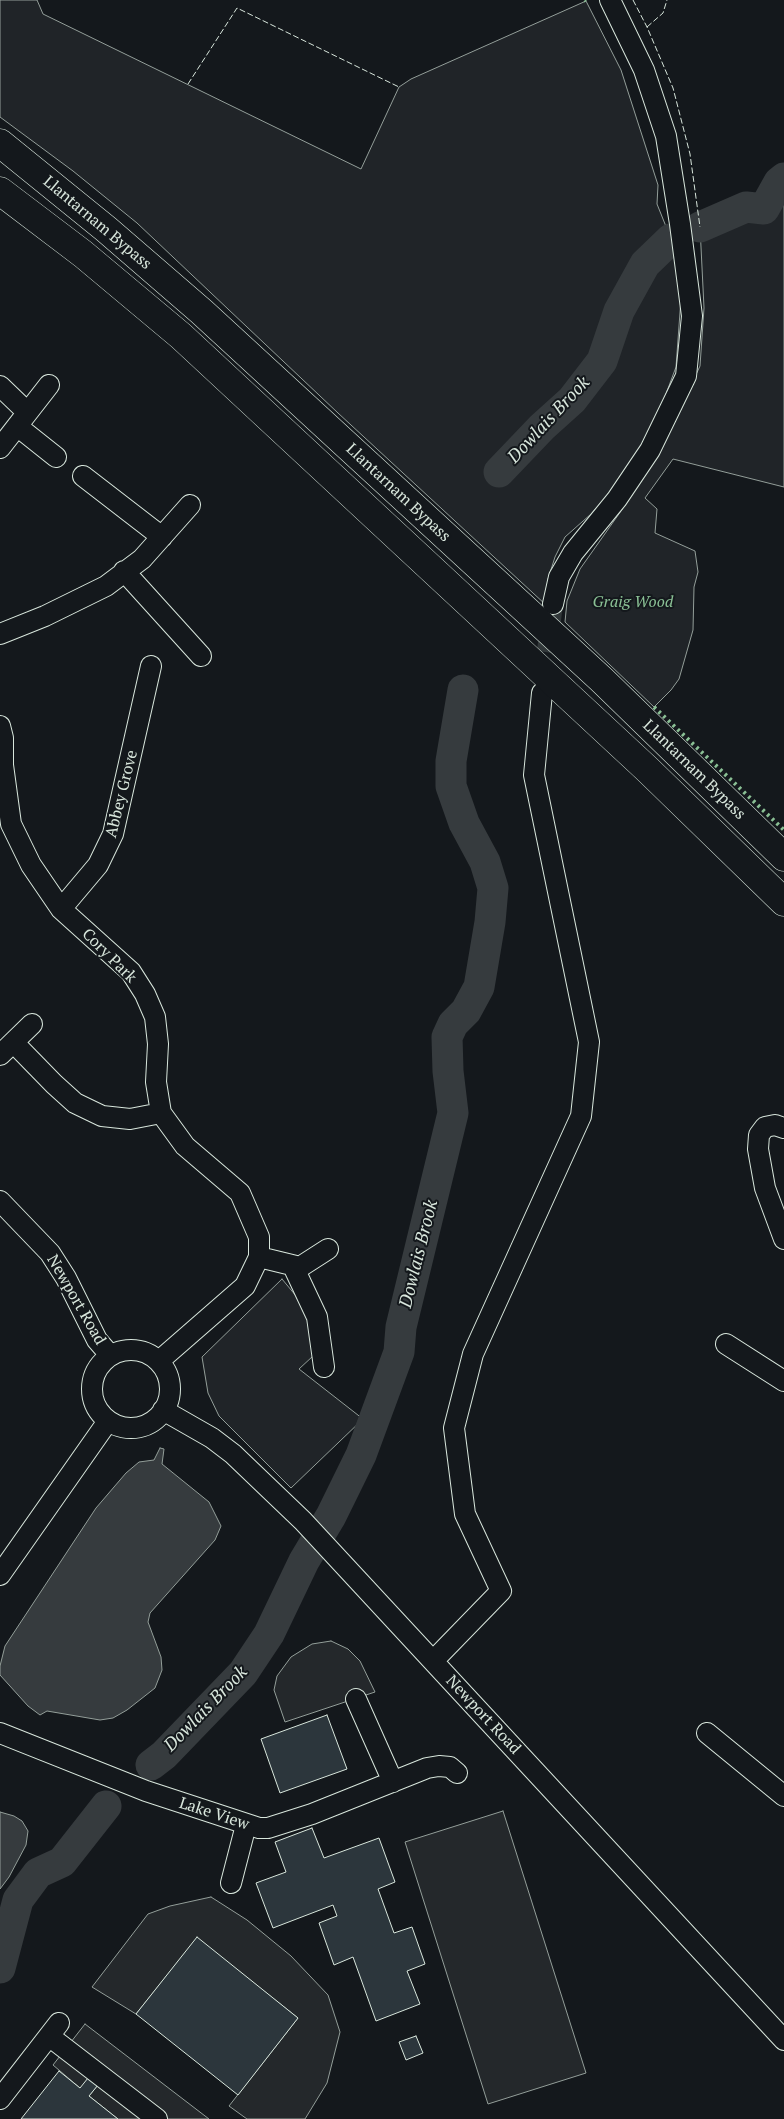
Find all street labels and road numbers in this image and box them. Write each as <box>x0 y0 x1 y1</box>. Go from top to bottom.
street label: Llantarnam Bypass <box>39 172 155 274</box>
street label: Llantarnam Bypass <box>342 440 454 546</box>
street label: Llantarnam Bypass <box>639 716 749 824</box>
street label: Abbey Grove <box>102 748 142 840</box>
street label: Cory Park <box>78 925 140 987</box>
street label: Newport Road <box>42 1251 110 1349</box>
street label: Newport Road <box>442 1672 524 1758</box>
street label: Lake View <box>177 1794 251 1834</box>

